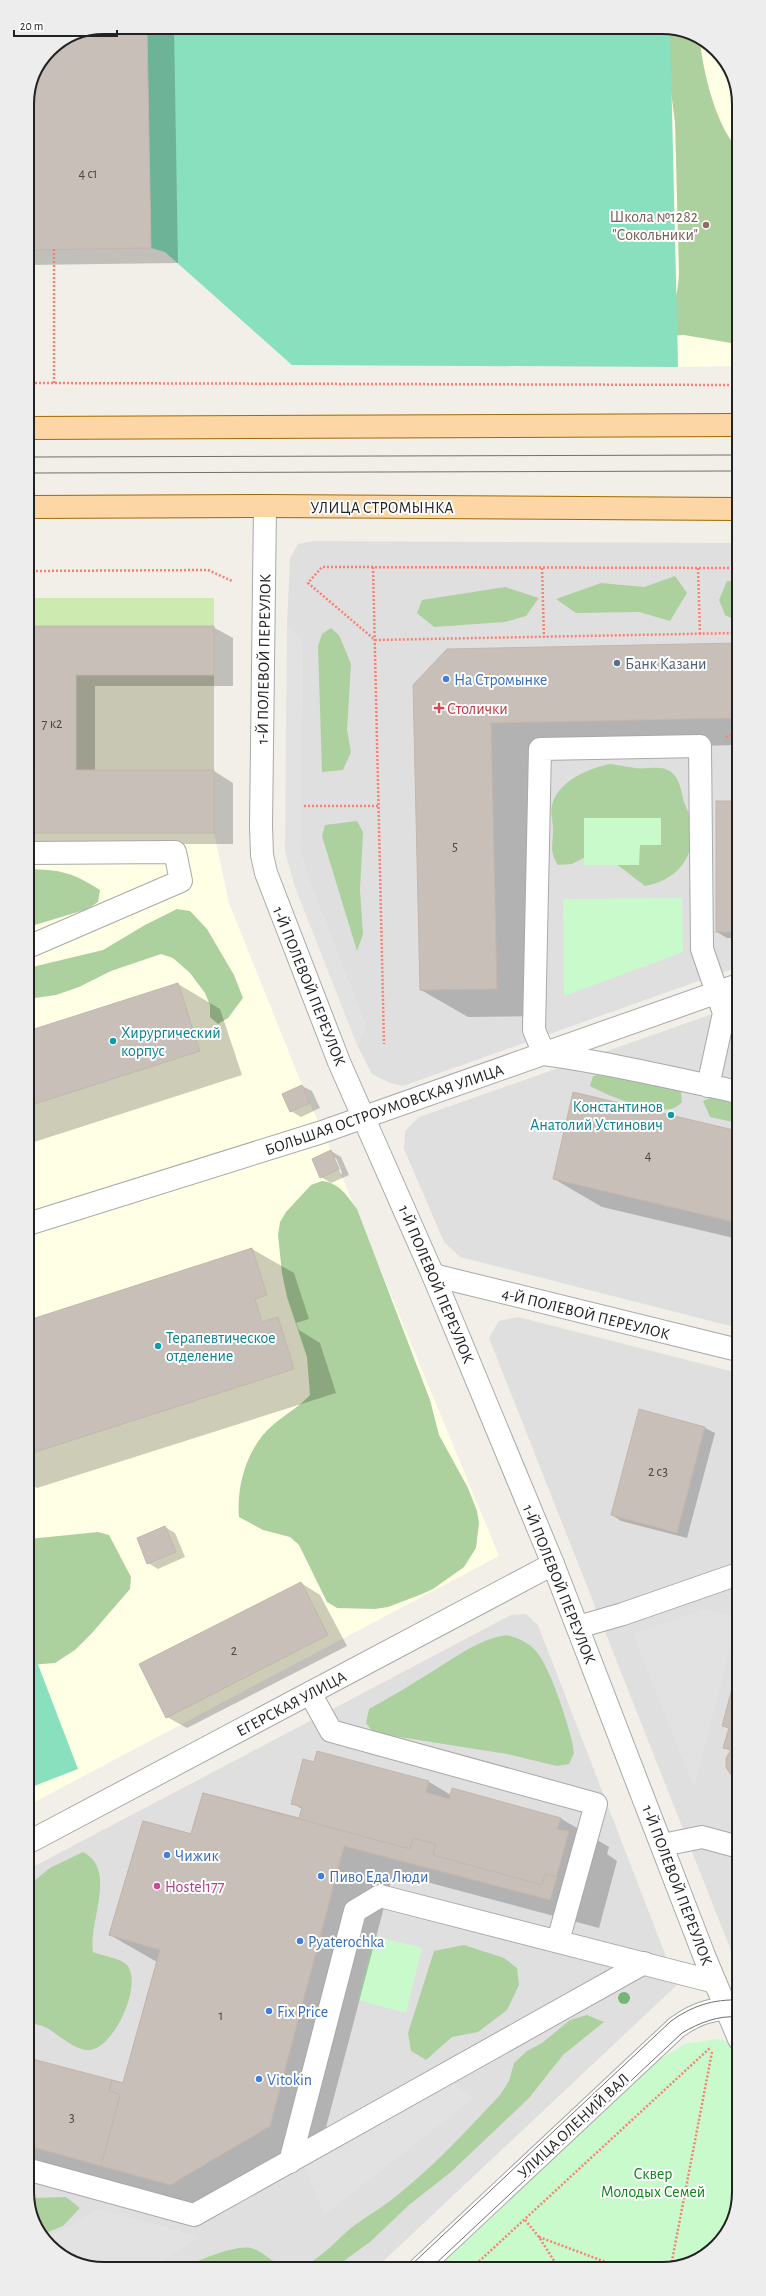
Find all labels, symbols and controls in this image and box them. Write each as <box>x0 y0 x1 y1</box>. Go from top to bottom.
scale bar <box>14 12 117 38</box>
text: 20 m <box>20 20 43 32</box>
house number: 4 c1 <box>78 167 98 181</box>
place label: Школа №1282 "Сокольники" <box>610 209 698 243</box>
marker: Школа №1282 "Сокольники" <box>701 220 711 230</box>
street label: УЛИЦА СТРОМЫНКА <box>310 500 454 516</box>
street label: 1-Й ПОЛЕВОЙ ПЕРЕУЛОК <box>254 574 273 744</box>
place label: Банк Казани <box>625 656 707 672</box>
marker: Банк Казани <box>612 658 622 668</box>
place label: На Стромынке <box>454 672 547 688</box>
marker: На Стромынке <box>441 674 451 684</box>
place label: Столички <box>447 701 508 717</box>
marker: Столички <box>434 703 444 713</box>
house number: 7 к2 <box>42 717 62 731</box>
house number: 5 <box>452 840 458 854</box>
street label: 1-Й ПОЛЕВОЙ ПЕРЕУЛОК <box>270 904 349 1068</box>
place label: Хирургический корпус <box>121 1025 221 1060</box>
marker: Хирургический корпус <box>108 1036 118 1046</box>
street label: БОЛЬШАЯ ОСТРОУМОВСКАЯ УЛИЦА <box>263 1061 506 1158</box>
place label: Константинов Анатолий Устинович <box>530 1099 663 1133</box>
marker: Константинов Анатолий Устинович <box>666 1110 676 1120</box>
house number: 4 <box>645 1149 652 1163</box>
street label: 1-Й ПОЛЕВОЙ ПЕРЕУЛОК <box>395 1203 478 1366</box>
street label: 4-Й ПОЛЕВОЙ ПЕРЕУЛОК <box>500 1284 672 1343</box>
place label: Терапевтическое отделение <box>166 1330 276 1364</box>
marker: Терапевтическое отделение <box>153 1341 163 1351</box>
house number: 2 с3 <box>648 1465 668 1479</box>
street label: 1-Й ПОЛЕВОЙ ПЕРЕУЛОК <box>520 1502 599 1666</box>
house number: 2 <box>231 1644 237 1658</box>
street label: ЕГЕРСКАЯ УЛИЦА <box>234 1668 349 1740</box>
street label: 1-Й ПОЛЕВОЙ ПЕРЕУЛОК <box>639 1803 716 1968</box>
place label: Чижик <box>175 1848 219 1864</box>
marker: Чижик <box>162 1850 172 1860</box>
place label: Пиво Еда Люди <box>329 1869 428 1885</box>
marker: Пиво Еда Люди <box>316 1871 326 1881</box>
place label: Hostel177 <box>165 1879 225 1895</box>
marker: Hostel177 <box>152 1881 162 1891</box>
place label: Pyaterochka <box>308 1934 384 1951</box>
marker: Pyaterochka <box>295 1936 305 1946</box>
place label: Fix Price <box>277 2004 328 2020</box>
marker: Fix Price <box>264 2006 274 2016</box>
house number: 1 <box>219 2009 223 2023</box>
street label: УЛИЦА ОЛЕНИЙ ВАЛ <box>514 2070 632 2181</box>
place label: Vitokin <box>267 2072 312 2088</box>
marker: Vitokin <box>254 2074 264 2084</box>
house number: 3 <box>69 2111 75 2125</box>
park label: Сквер Молодых Семей <box>601 2166 705 2200</box>

